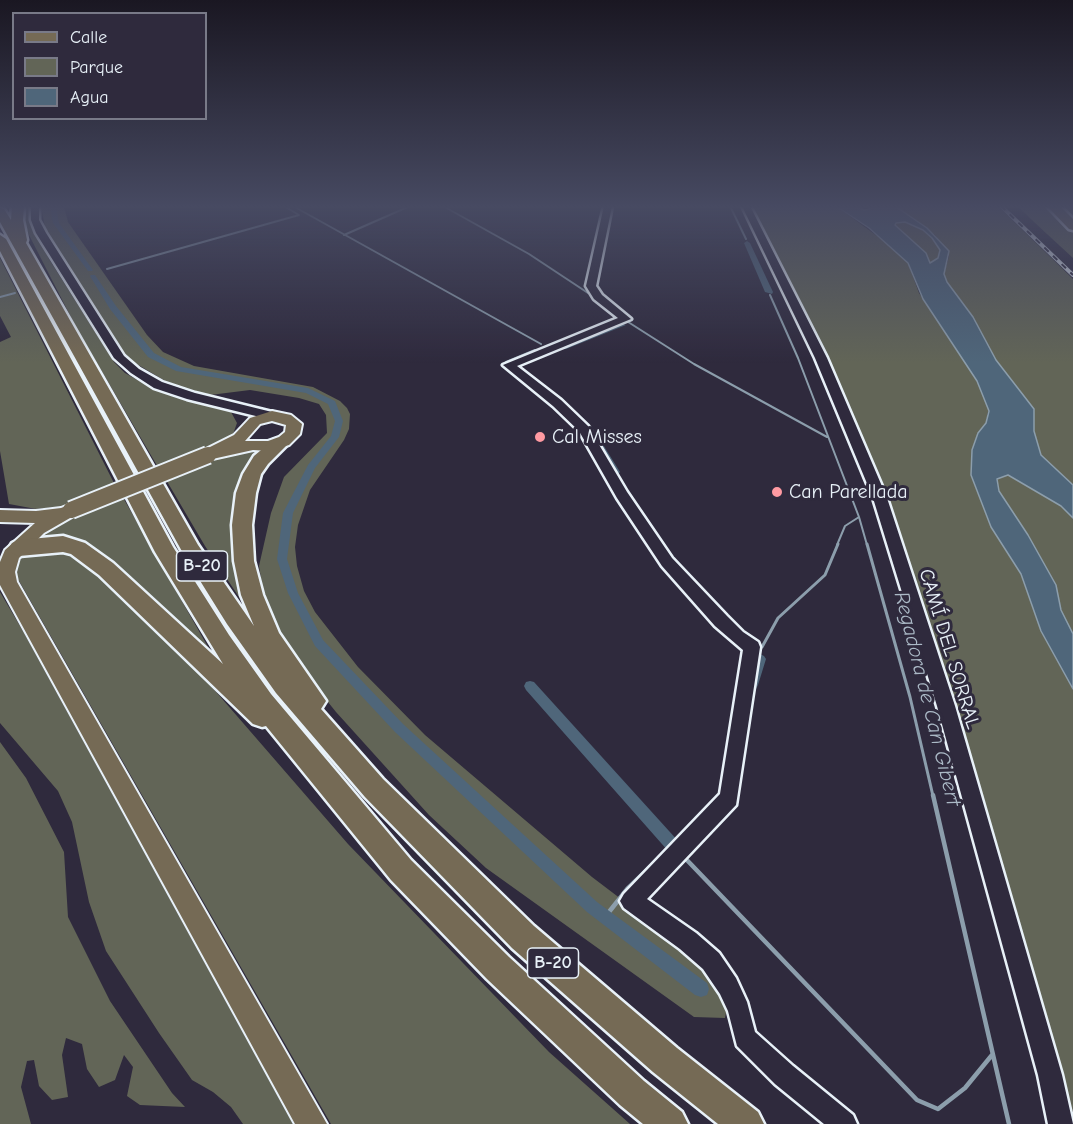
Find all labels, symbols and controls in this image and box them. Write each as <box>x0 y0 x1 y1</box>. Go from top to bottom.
legend <box>12 12 207 120</box>
text: Calle <box>70 27 107 48</box>
text: Parque <box>70 57 123 78</box>
text: Agua <box>70 87 108 108</box>
place label: Cal Misses <box>552 425 642 449</box>
marker: Cal Misses <box>533 430 547 444</box>
place label: Can Parellada <box>789 480 908 504</box>
marker: Can Parellada <box>770 485 784 499</box>
road number: B-20 <box>176 551 228 581</box>
street label: CAMÍ DEL SORRAL <box>913 566 985 732</box>
water label: Regadora de Can Gibert <box>888 589 966 809</box>
road number: B-20 <box>528 948 578 978</box>

